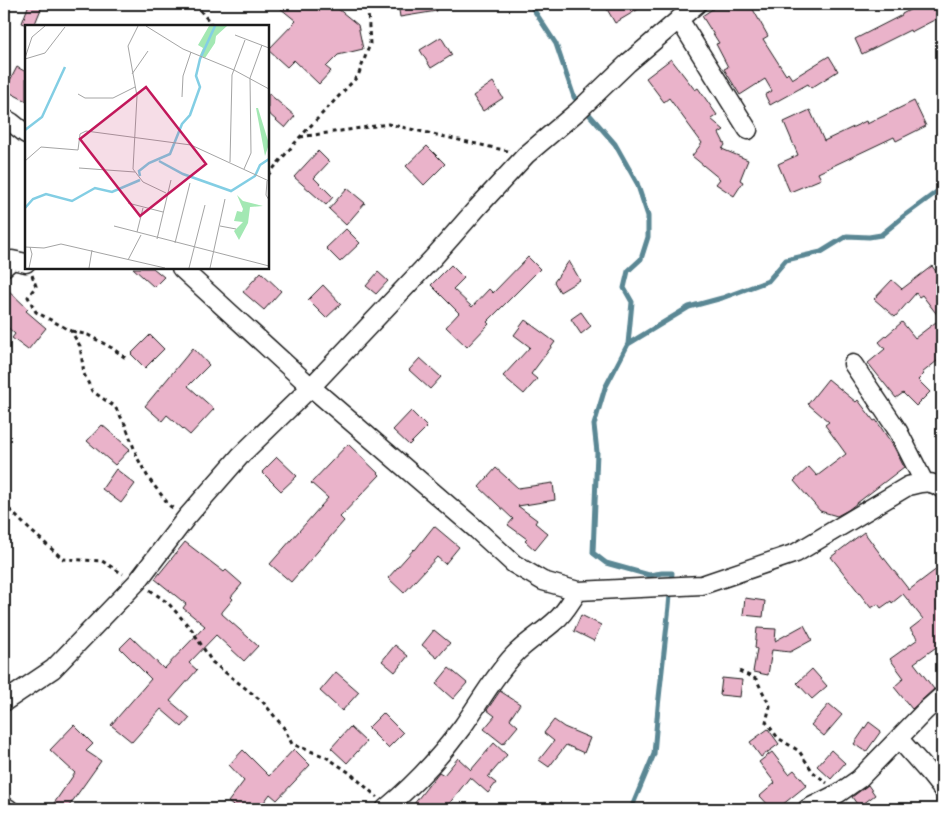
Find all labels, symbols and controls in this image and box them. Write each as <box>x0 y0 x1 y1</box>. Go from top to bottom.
inset map <box>25 25 269 269</box>

